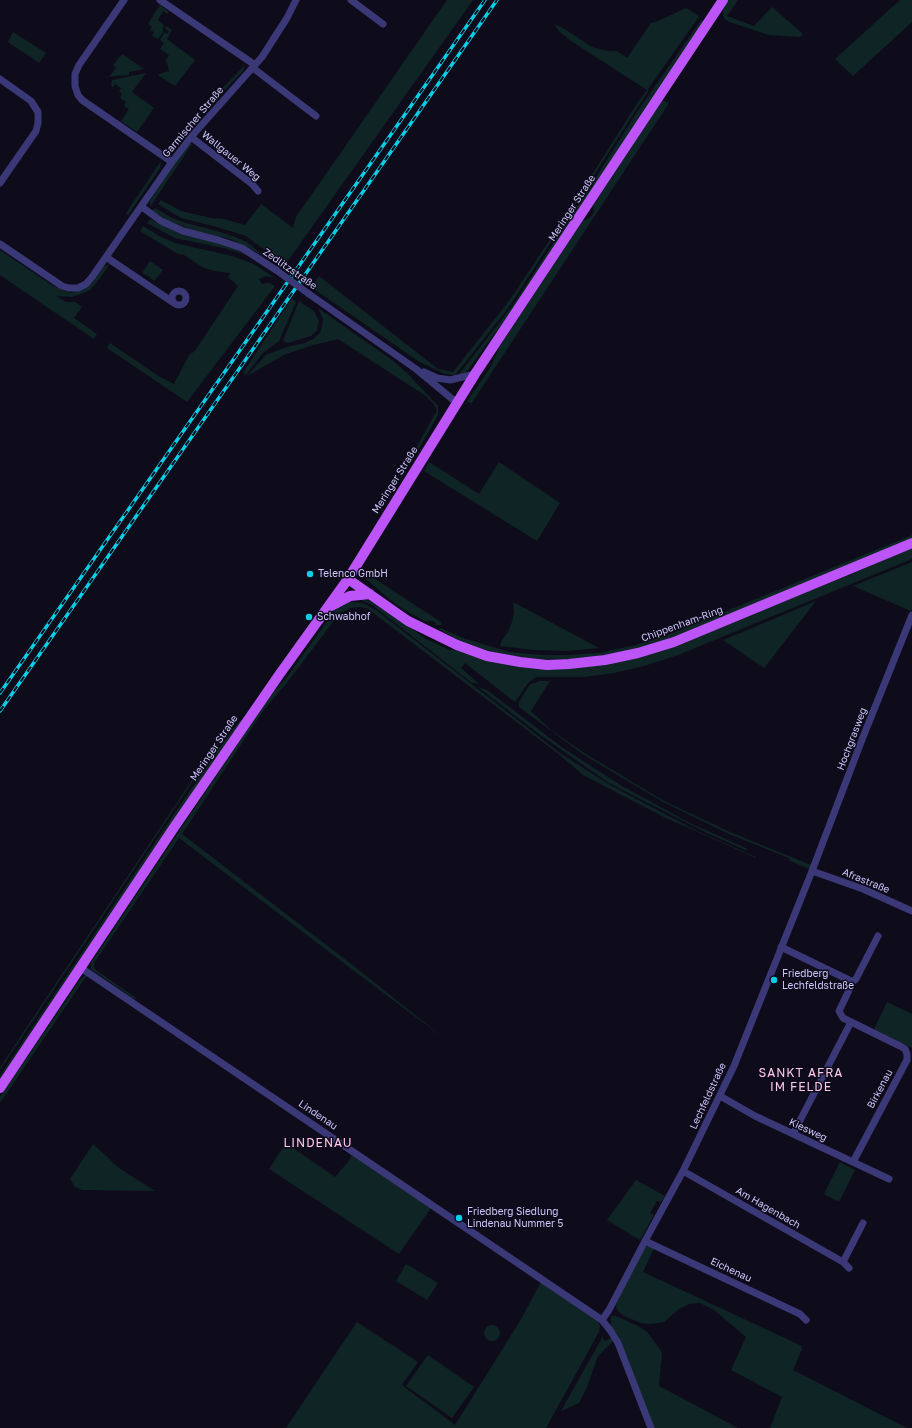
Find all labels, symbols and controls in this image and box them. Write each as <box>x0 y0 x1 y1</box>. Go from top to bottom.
street label: Garmischer Straße <box>160 84 226 160</box>
street label: Wallgauer Weg <box>199 129 263 183</box>
street label: Meringer Straße <box>546 173 598 243</box>
street label: Zedlitzstraße <box>261 246 319 292</box>
street label: Meringer Straße <box>370 444 420 516</box>
place label: Telenco GmbH <box>318 568 388 580</box>
marker: Telenco GmbH <box>305 569 315 579</box>
street label: Chippenham-Ring <box>639 604 725 644</box>
place label: Schwabhof <box>317 611 370 623</box>
marker: Schwabhof <box>304 612 314 622</box>
street label: Hochgrasweg <box>835 706 869 772</box>
street label: Meringer Straße <box>188 713 240 783</box>
street label: Afrastraße <box>841 866 891 896</box>
place label: Friedberg Lechfeldstraße <box>782 968 854 992</box>
marker: Friedberg Lechfeldstraße <box>769 975 779 985</box>
street label: Lechfeldstraße <box>687 1061 729 1131</box>
district label: SANKT AFRA IM FELDE <box>759 1066 843 1094</box>
street label: Birkenau <box>865 1067 895 1111</box>
street label: Lindenau <box>296 1098 340 1132</box>
street label: Kiesweg <box>787 1116 829 1144</box>
district label: LINDENAU <box>283 1136 353 1150</box>
street label: Am Hagenbach <box>733 1185 803 1231</box>
place label: Friedberg Siedlung Lindenau Nummer 5 <box>467 1206 563 1230</box>
marker: Friedberg Siedlung Lindenau Nummer 5 <box>454 1213 464 1223</box>
street label: Eichenau <box>709 1255 753 1285</box>

